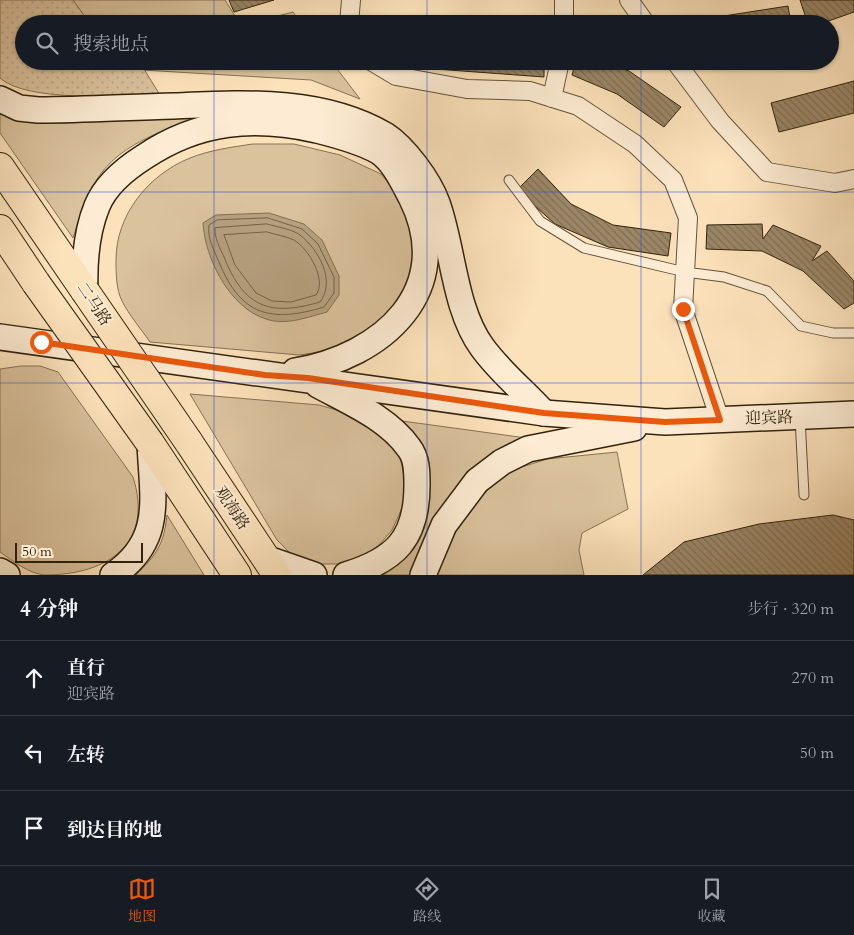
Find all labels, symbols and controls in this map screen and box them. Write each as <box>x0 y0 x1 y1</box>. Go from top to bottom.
search box <box>15 15 839 70</box>
icon: search <box>33 29 61 57</box>
text: 搜索地点 <box>73 31 149 57</box>
street label: 二马路 <box>71 278 117 330</box>
route end <box>672 298 695 321</box>
route start <box>30 331 53 354</box>
street label: 迎宾路 <box>745 406 793 430</box>
street label: 观海路 <box>209 482 255 534</box>
scale bar <box>15 540 142 563</box>
text: 50 m <box>22 542 52 561</box>
text: 4 分钟 <box>20 595 78 624</box>
text: 步行 · 320 m <box>747 598 834 620</box>
text: 直行 <box>67 655 105 681</box>
icon: ahead <box>20 664 48 692</box>
text: 270 m <box>792 667 834 689</box>
text: 迎宾路 <box>67 683 115 705</box>
icon: left <box>20 739 48 767</box>
text: 左转 <box>67 742 105 768</box>
text: 50 m <box>800 742 834 764</box>
icon: arrive <box>20 814 48 842</box>
text: 到达目的地 <box>67 817 162 843</box>
tab: 地图 <box>128 875 156 926</box>
tab: 路线 <box>413 875 441 926</box>
tab: 收藏 <box>698 875 726 926</box>

